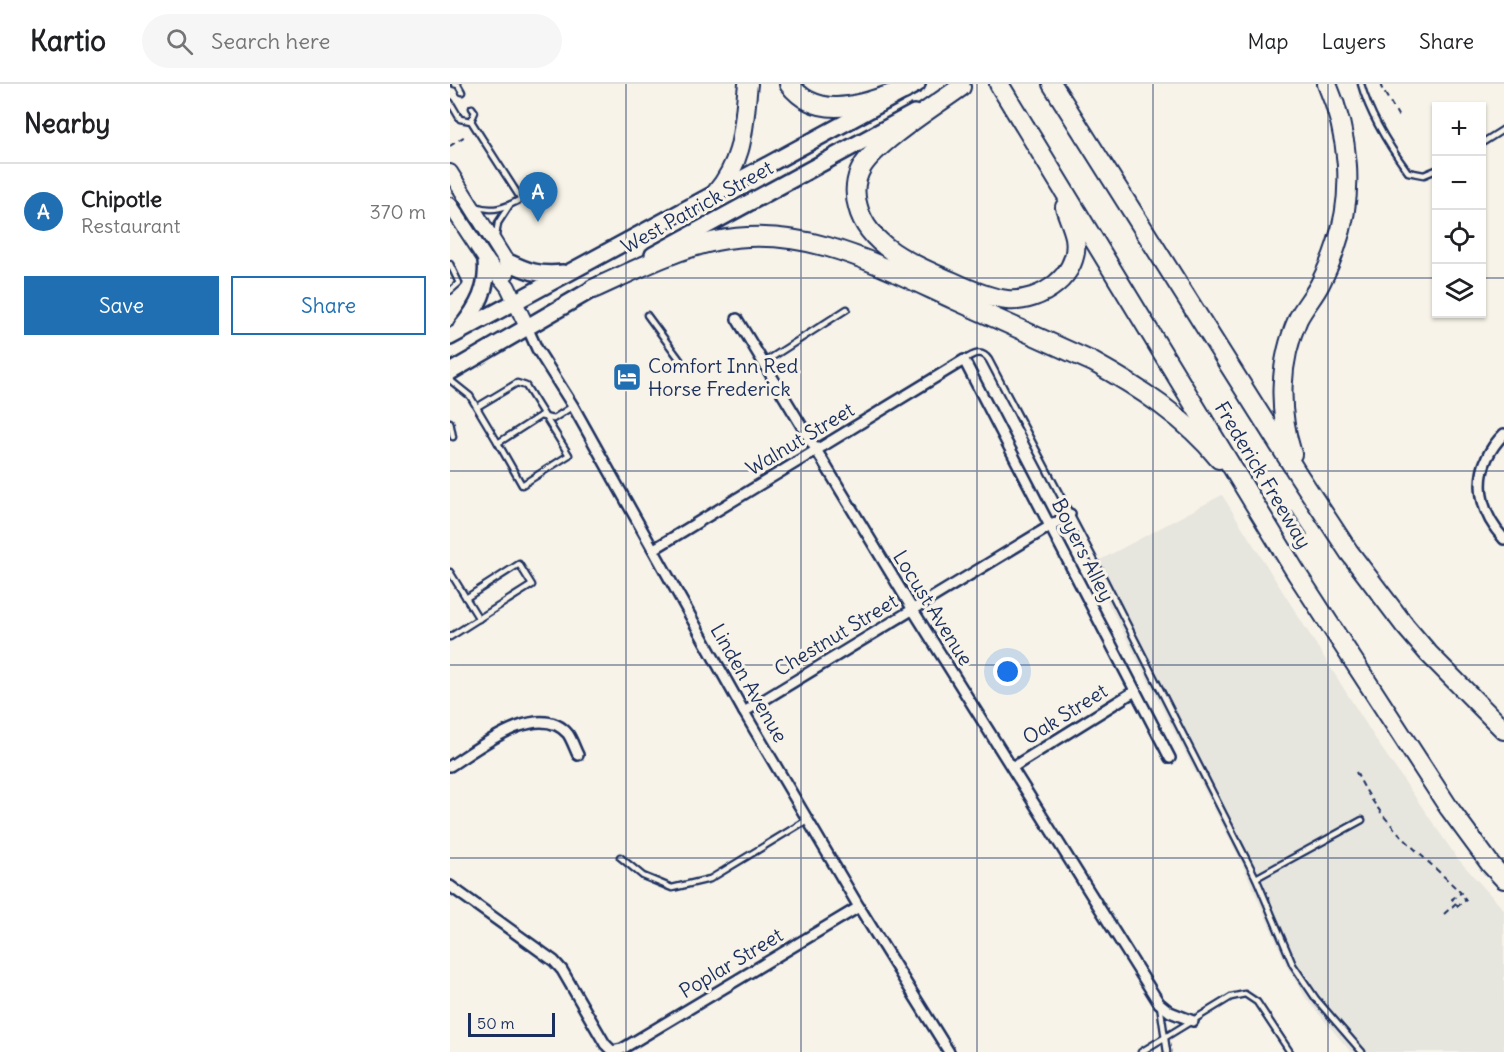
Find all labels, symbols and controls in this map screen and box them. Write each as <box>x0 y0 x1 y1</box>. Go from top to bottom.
search box <box>142 14 562 68</box>
text: Kartio <box>30 23 106 59</box>
icon: search <box>163 25 196 58</box>
text: Search here <box>211 27 330 55</box>
text: Map <box>1248 28 1288 55</box>
text: Layers <box>1321 28 1386 55</box>
text: Share <box>1419 28 1474 55</box>
map controls <box>1432 102 1486 318</box>
button: + <box>1432 102 1486 156</box>
text: Nearby <box>24 107 110 140</box>
street label: West Patrick Street <box>616 154 777 259</box>
button: − <box>1432 156 1486 210</box>
pin: A <box>518 172 557 222</box>
text: Chipotle <box>81 185 162 213</box>
text: A <box>37 199 50 224</box>
text: 370 m <box>369 199 426 224</box>
button: locate <box>1432 210 1486 264</box>
text: Restaurant <box>81 213 180 238</box>
button: layers <box>1432 264 1486 318</box>
button: Save <box>24 276 219 335</box>
button: Share <box>231 276 426 335</box>
place label: Comfort Inn Red Horse Frederick <box>648 353 798 401</box>
hotel icon: Comfort Inn Red Horse Frederick <box>611 361 643 393</box>
street label: Walnut Street <box>741 396 858 481</box>
street label: Frederick Freeway <box>1210 397 1317 553</box>
street label: Boyers Alley <box>1047 494 1120 606</box>
street label: Locust Avenue <box>888 545 979 670</box>
street label: Chestnut Street <box>770 588 902 681</box>
street label: Linden Avenue <box>705 619 793 746</box>
your location <box>993 657 1022 686</box>
street label: Oak Street <box>1018 678 1112 749</box>
street label: Poplar Street <box>674 922 787 1003</box>
scale bar <box>468 1010 555 1038</box>
text: 50 m <box>477 1013 515 1033</box>

